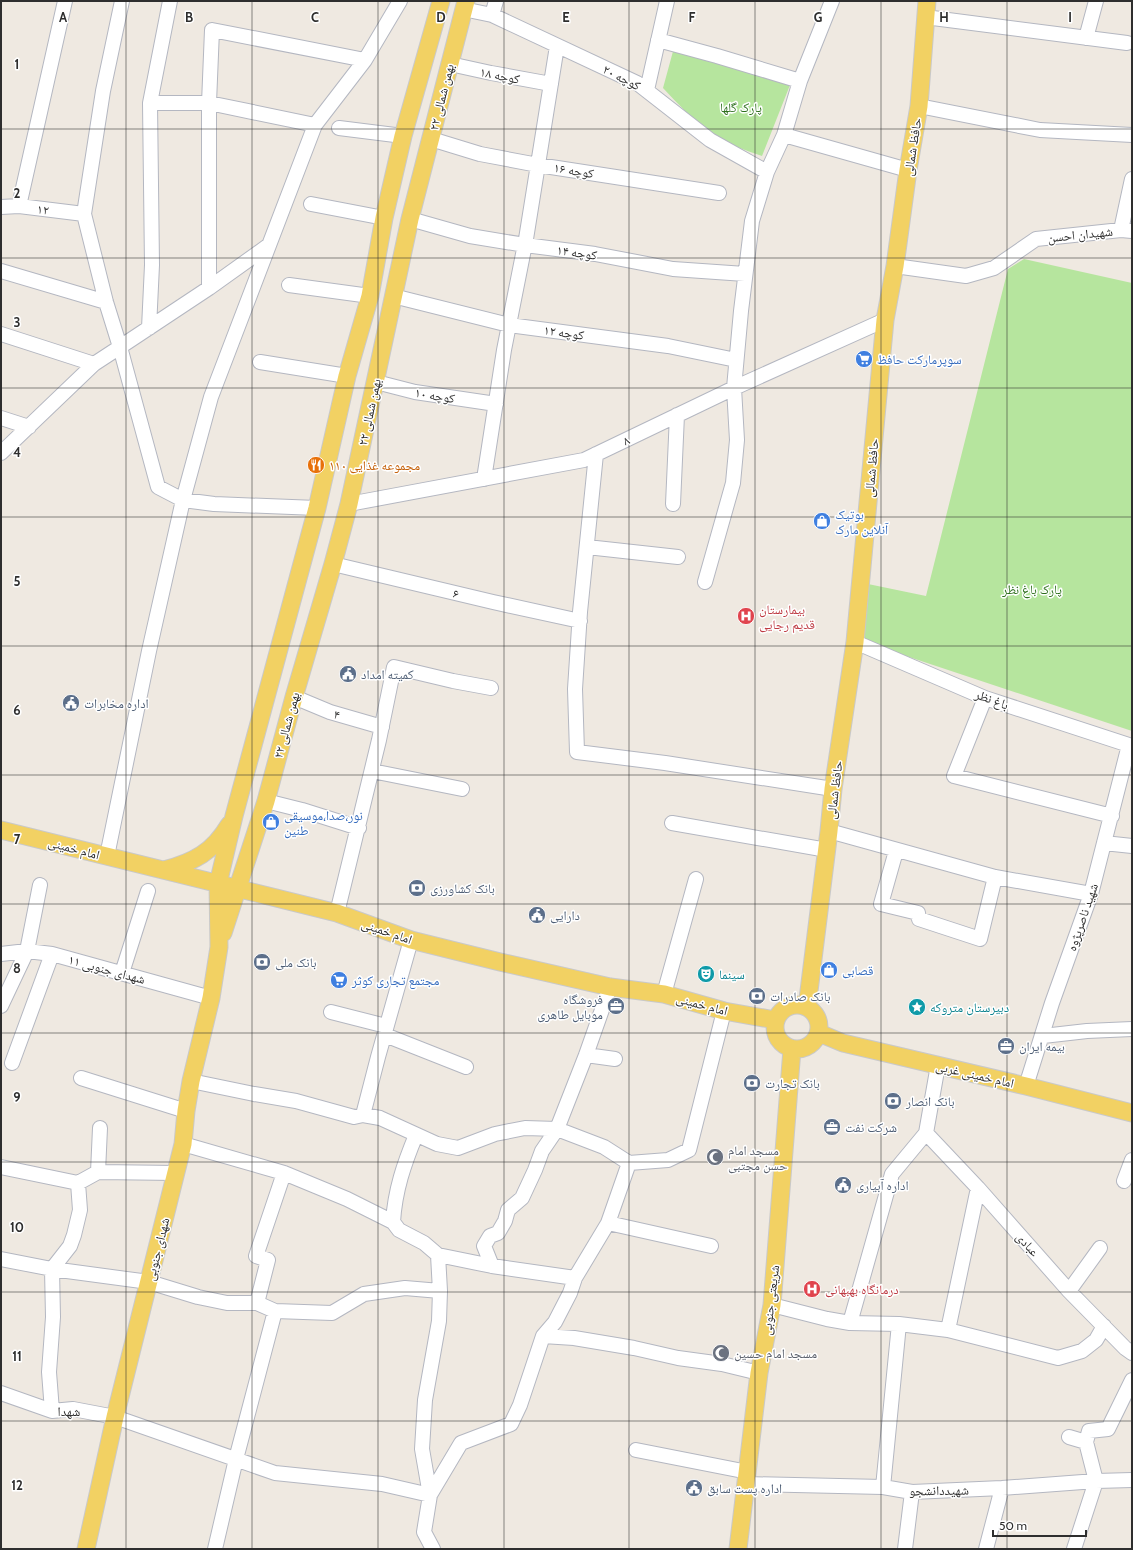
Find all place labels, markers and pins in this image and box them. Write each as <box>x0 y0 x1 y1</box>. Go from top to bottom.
supermarket icon: سوپرمارکت حافظ <box>854 349 874 369</box>
place label: سوپرمارکت حافظ <box>877 351 962 368</box>
restaurant icon: مجموعه غذایی ۱۱۰ <box>306 455 326 475</box>
place label: مجموعه غذایی ۱۱۰ <box>329 457 420 474</box>
place label: بوتیک آنلاین مارک <box>835 506 889 538</box>
shop icon: بوتیک آنلاین مارک <box>812 511 832 531</box>
place label: بیمارستان قدیم رجایی <box>759 601 815 633</box>
hospital icon: بیمارستان قدیم رجایی <box>736 606 756 626</box>
public building icon: کمیته امداد <box>338 664 358 684</box>
place label: کمیته امداد <box>361 666 414 682</box>
public building icon: اداره مخابرات <box>61 693 81 713</box>
place label: اداره مخابرات <box>84 695 149 712</box>
place label: نور،صدا،موسیقی طنین <box>284 807 363 839</box>
shop icon: نور،صدا،موسیقی طنین <box>261 812 281 832</box>
bank icon: بانک کشاورزی <box>407 878 427 898</box>
place label: بانک کشاورزی <box>430 880 495 897</box>
public building icon: دارایی <box>527 905 547 925</box>
place label: دارایی <box>550 907 580 924</box>
bank icon: بانک ملی <box>252 952 272 972</box>
place label: بانک ملی <box>275 954 317 971</box>
shop icon: قصابی <box>819 960 839 980</box>
place label: قصابی <box>842 962 873 979</box>
theatre icon: سینما <box>696 964 716 984</box>
place label: سینما <box>719 966 745 982</box>
supermarket icon: مجتمع تجاری کوثر <box>329 970 349 990</box>
place label: مجتمع تجاری کوثر <box>351 972 439 990</box>
bank icon: بانک صادرات <box>747 986 767 1006</box>
place label: بانک صادرات <box>770 988 831 1005</box>
place label: فروشگاه موبایل طاهری <box>537 991 603 1023</box>
office icon: فروشگاه موبایل طاهری <box>606 996 626 1016</box>
place icon: دبیرستان متروکه <box>907 997 927 1017</box>
place label: دبیرستان متروکه <box>930 999 1009 1016</box>
office icon: بیمه ایران <box>996 1036 1016 1056</box>
place label: بیمه ایران <box>1019 1038 1065 1055</box>
bank icon: بانک تجارت <box>742 1073 762 1093</box>
place label: بانک تجارت <box>765 1075 820 1092</box>
bank icon: بانک انصار <box>883 1091 903 1111</box>
place label: بانک انصار <box>905 1093 955 1110</box>
office icon: شرکت نفت <box>822 1117 842 1137</box>
place label: شرکت نفت <box>845 1119 897 1136</box>
place label: مسجد امام حسن مجتبی <box>728 1142 787 1174</box>
mosque icon: مسجد امام حسن مجتبی <box>705 1147 725 1167</box>
public building icon: اداره آبیاری <box>833 1175 853 1195</box>
place label: اداره آبیاری <box>856 1177 909 1194</box>
hospital icon: درمانگاه بهبهانی <box>802 1279 822 1299</box>
place label: درمانگاه بهبهانی <box>825 1281 899 1298</box>
mosque icon: مسجد امام حسین <box>711 1343 731 1363</box>
place label: مسجد امام حسین <box>734 1345 817 1362</box>
public building icon: اداره پست سابق <box>684 1478 704 1498</box>
place label: اداره پست سابق <box>707 1480 782 1497</box>

